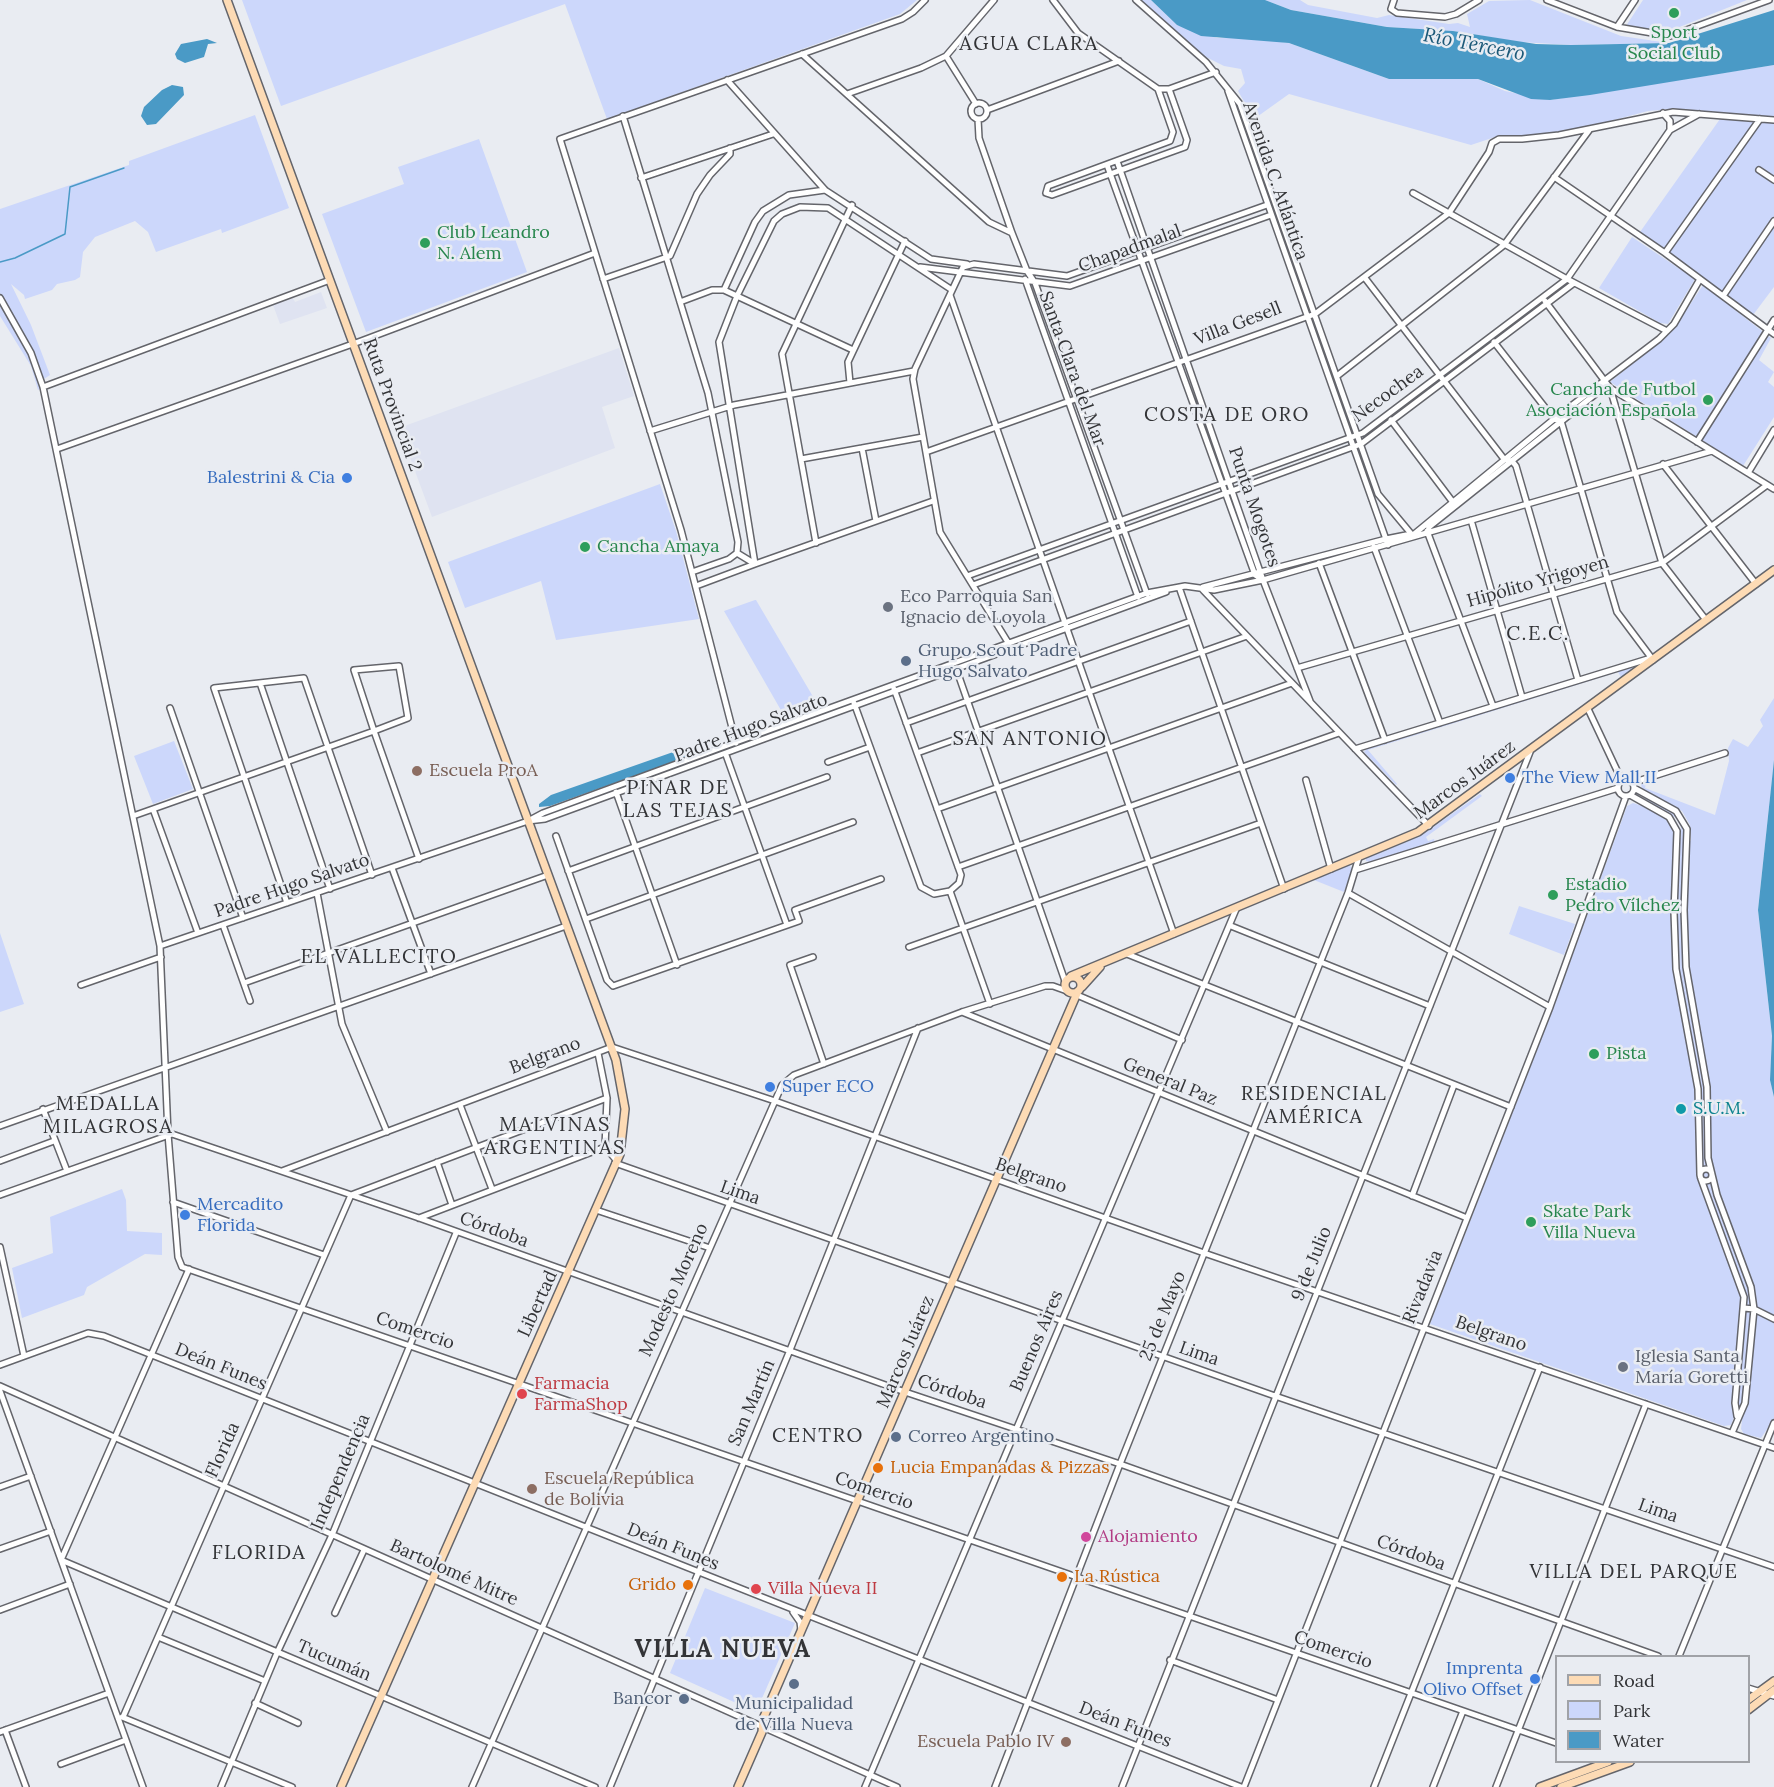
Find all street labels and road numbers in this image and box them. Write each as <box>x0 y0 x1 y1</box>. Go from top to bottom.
street label: Avenida C. Atlántica <box>1238 99 1312 263</box>
street label: Chapadmalal <box>1076 220 1184 278</box>
street label: Santa Clara del Mar <box>1034 289 1110 449</box>
street label: Villa Gesell <box>1191 297 1285 351</box>
street label: Ruta Provincial 2 <box>358 335 426 475</box>
street label: Necochea <box>1348 361 1428 427</box>
street label: Punta Mogotes <box>1223 444 1285 570</box>
street label: Hipólito Yrigoyen <box>1465 551 1611 613</box>
street label: Padre Hugo Salvato <box>671 689 831 767</box>
street label: Marcos Juárez <box>1410 736 1520 824</box>
street label: Padre Hugo Salvato <box>212 849 372 923</box>
street label: Belgrano <box>506 1033 584 1079</box>
street label: General Paz <box>1120 1053 1220 1111</box>
street label: Belgrano <box>992 1154 1070 1198</box>
street label: Lima <box>717 1176 763 1210</box>
street label: Córdoba <box>457 1208 531 1252</box>
street label: Modesto Moreno <box>635 1220 713 1360</box>
street label: 9 de Julio <box>1287 1224 1337 1304</box>
street label: Rivadavia <box>1398 1247 1448 1327</box>
street label: Libertad <box>514 1267 562 1341</box>
street label: 25 de Mayo <box>1135 1268 1191 1364</box>
street label: Buenos Aires <box>1006 1287 1068 1395</box>
street label: Marcos Juárez <box>873 1293 939 1411</box>
street label: Comercio <box>373 1307 457 1355</box>
street label: Belgrano <box>1452 1312 1530 1356</box>
street label: Lima <box>1176 1337 1222 1371</box>
street label: Deán Funes <box>172 1339 270 1395</box>
street label: San Martín <box>724 1357 780 1449</box>
street label: Córdoba <box>915 1370 989 1414</box>
street label: Independencia <box>307 1411 375 1533</box>
street label: Florida <box>201 1419 245 1481</box>
street label: Comercio <box>832 1467 916 1515</box>
street label: Lima <box>1635 1494 1681 1528</box>
street label: Deán Funes <box>624 1519 722 1575</box>
street label: Córdoba <box>1374 1531 1448 1575</box>
street label: Bartolomé Mitre <box>386 1535 522 1611</box>
street label: Comercio <box>1291 1626 1375 1674</box>
street label: Tucumán <box>294 1636 374 1686</box>
street label: Deán Funes <box>1076 1697 1174 1753</box>

